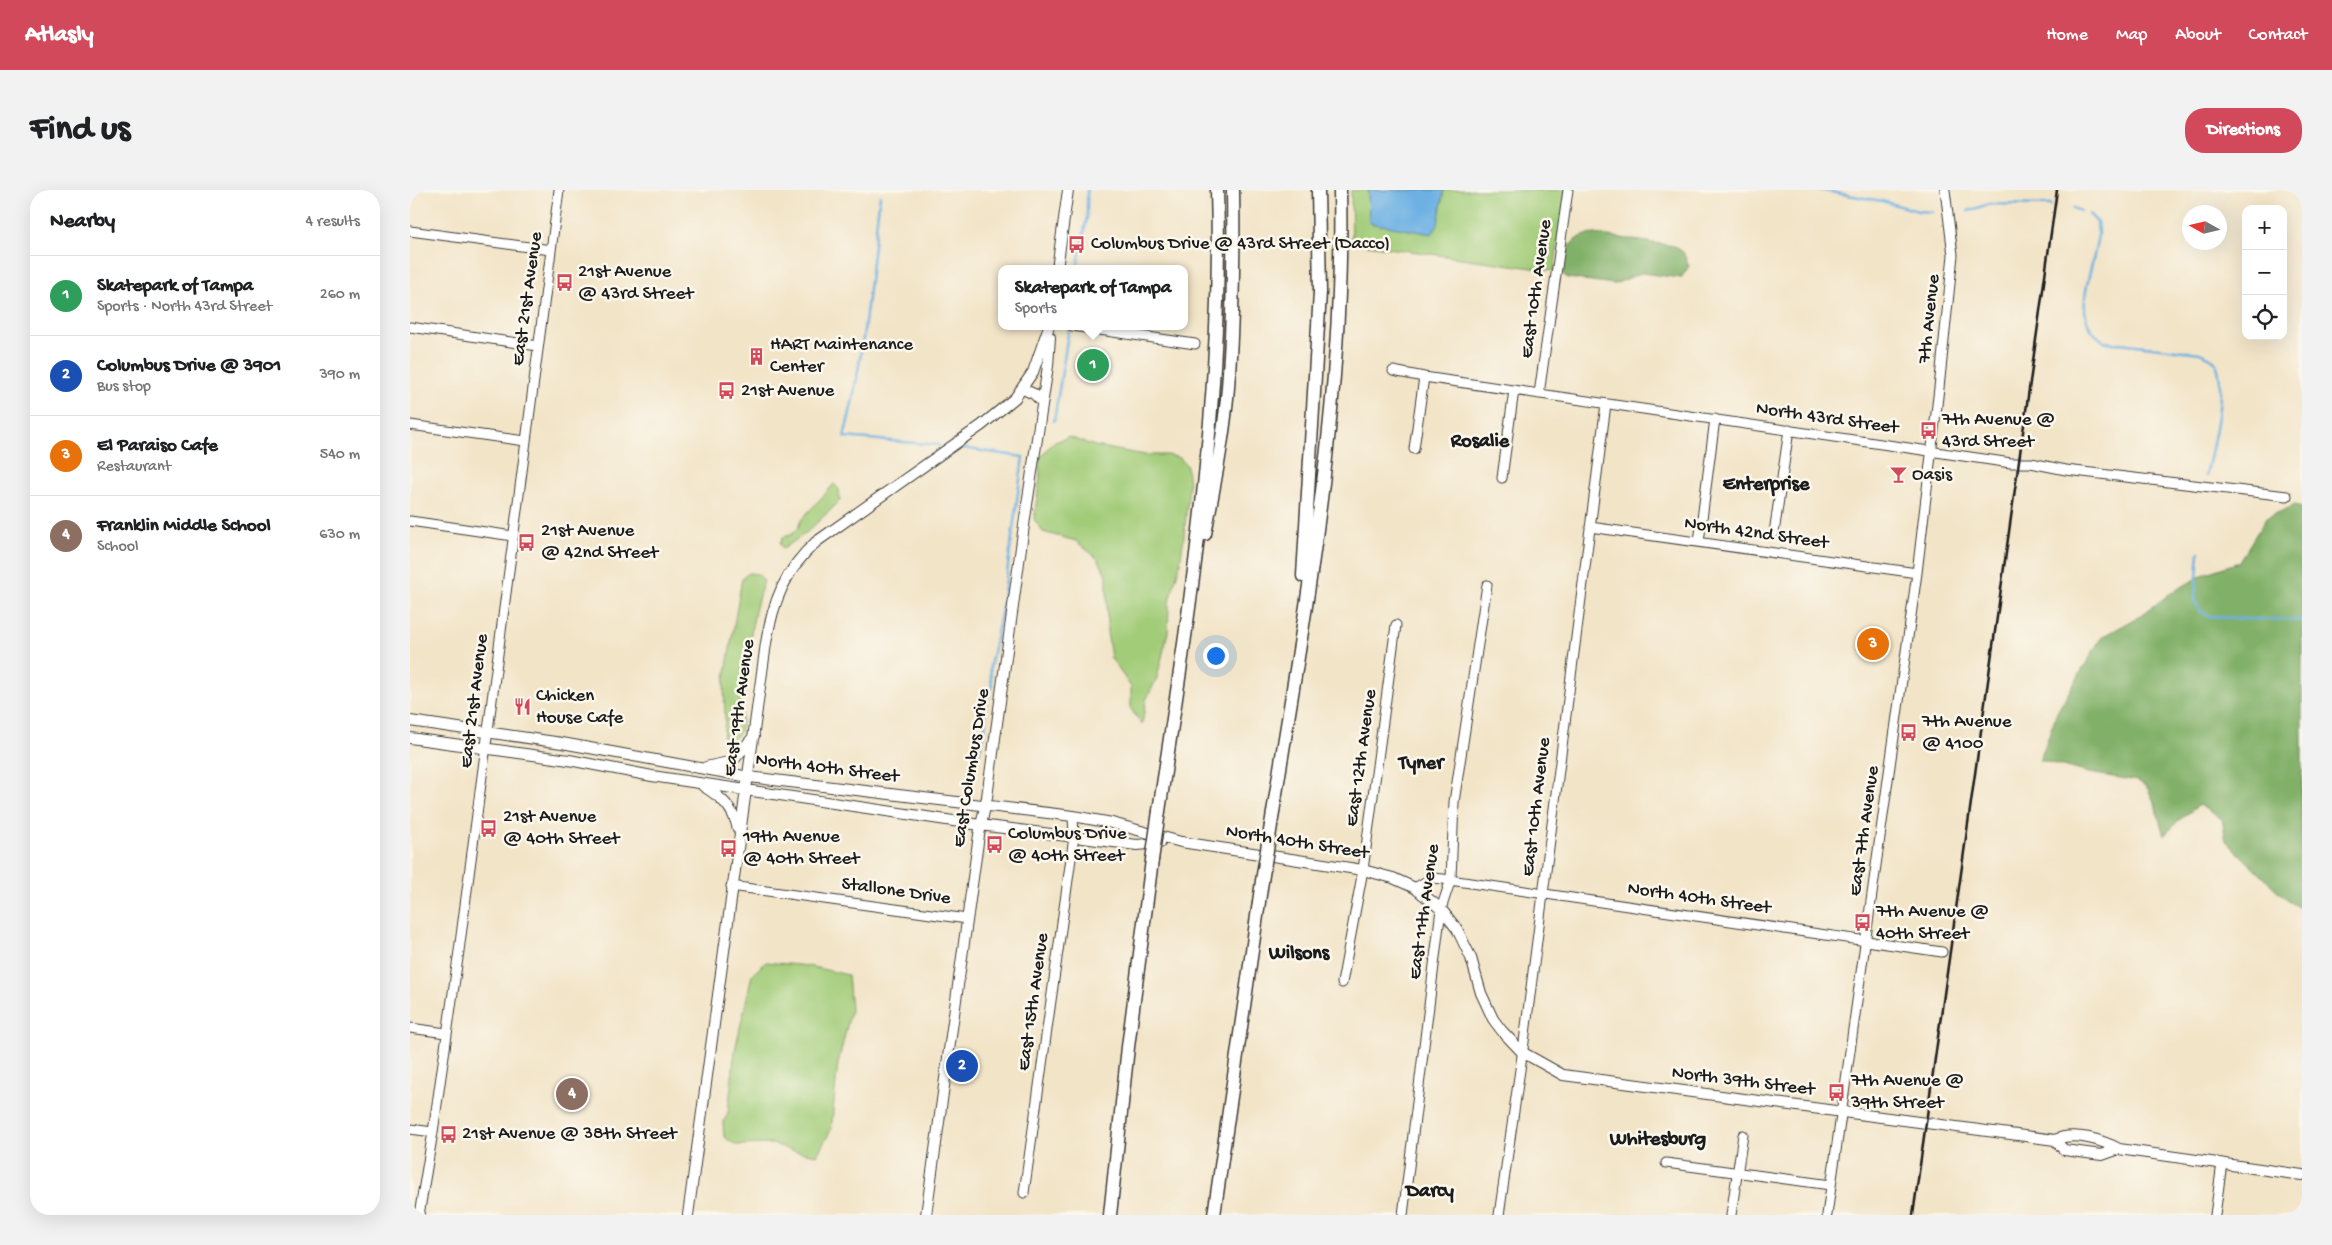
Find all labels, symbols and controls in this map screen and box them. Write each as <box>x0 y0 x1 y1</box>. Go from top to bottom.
text: Atlasly <box>25 21 94 50</box>
text: Home <box>2046 25 2088 46</box>
text: Map <box>2116 25 2147 46</box>
text: About <box>2175 25 2221 46</box>
text: Contact <box>2249 25 2307 46</box>
button: Directions <box>2185 108 2302 153</box>
text: Find us <box>30 110 130 151</box>
north arrow <box>2182 205 2227 250</box>
map controls <box>2242 205 2287 340</box>
button: + <box>2242 205 2287 250</box>
text: Nearby <box>50 210 115 235</box>
text: 4 results <box>305 213 360 232</box>
street label: East 10th Avenue <box>1516 218 1558 360</box>
street label: East 21st Avenue <box>507 230 549 367</box>
place label: Columbus Drive @ 43rd Street (Dacco) <box>1091 233 1390 256</box>
bus stop icon: Columbus Drive @ 43rd Street (Dacco) <box>1067 234 1087 254</box>
button: − <box>2242 250 2287 295</box>
place label: 21st Avenue @ 43rd Street <box>578 261 695 306</box>
popup <box>998 265 1188 330</box>
bus stop icon: 21st Avenue @ 43rd Street <box>554 273 574 293</box>
street label: 7th Avenue <box>1914 273 1946 366</box>
text: Skatepark of Tampa <box>97 275 253 298</box>
text: Skatepark of Tampa <box>1015 277 1171 300</box>
text: 1 <box>63 286 69 305</box>
text: 260 m <box>320 286 360 305</box>
button: locate <box>2242 295 2287 340</box>
text: Sports · North 43rd Street <box>97 298 272 317</box>
text: Sports <box>1015 300 1056 319</box>
place label: HART Maintenance Center <box>770 334 913 379</box>
building icon: HART Maintenance Center <box>746 346 766 366</box>
pin: 1 <box>1077 346 1109 384</box>
text: Columbus Drive @ 3901 <box>97 355 281 378</box>
text: 2 <box>62 366 70 385</box>
text: 390 m <box>319 366 360 385</box>
text: Bus stop <box>97 378 151 397</box>
place label: 21st Avenue <box>741 380 835 403</box>
bus stop icon: 21st Avenue <box>717 381 737 401</box>
street label: North 43rd Street <box>1754 398 1902 441</box>
place label: 7th Avenue @ 43rd Street <box>1941 409 2055 454</box>
bus stop icon: 7th Avenue @ 43rd Street <box>1918 421 1938 441</box>
district label: Rosalie <box>1450 431 1510 454</box>
text: El Paraiso Cafe <box>97 435 218 458</box>
text: 3 <box>62 446 70 465</box>
text: 540 m <box>320 446 360 465</box>
text: Restaurant <box>97 458 171 477</box>
place label: Oasis <box>1912 464 1953 487</box>
bar icon: Oasis <box>1888 465 1908 485</box>
district label: Enterprise <box>1723 474 1810 497</box>
street label: North 42nd Street <box>1683 513 1832 556</box>
text: Franklin Middle School <box>97 515 271 538</box>
place label: 21st Avenue @ 42nd Street <box>541 520 660 565</box>
text: 4 <box>62 526 70 545</box>
text: 630 m <box>319 526 360 545</box>
bus stop icon: 21st Avenue @ 42nd Street <box>517 532 537 552</box>
text: School <box>97 538 139 557</box>
pin: 3 <box>1857 625 1889 663</box>
street label: East 21st Avenue <box>455 632 495 769</box>
street label: East 19th Avenue <box>719 638 761 778</box>
your location <box>1203 643 1229 669</box>
place label: Chicken House Cafe <box>536 685 624 730</box>
street label: East Columbus Drive <box>948 687 996 849</box>
street label: East 12th Avenue <box>1341 688 1383 828</box>
restaurant icon: Chicken House Cafe <box>512 697 532 717</box>
place label: 7th Avenue @ 4100 <box>1921 711 2012 756</box>
bus stop icon: 7th Avenue @ 4100 <box>1898 723 1918 743</box>
street label: East 10th Avenue <box>1517 736 1557 878</box>
street label: North 40th Street <box>754 749 902 789</box>
district label: Tyner <box>1397 753 1445 776</box>
street label: East 7th Avenue <box>1844 764 1886 898</box>
place label: 21st Avenue @ 40th Street <box>503 806 621 851</box>
bus stop icon: 21st Avenue @ 40th Street <box>479 818 499 838</box>
street label: North 40th Street <box>1224 820 1372 866</box>
place label: Columbus Drive @ 40th Street <box>1008 823 1127 868</box>
place label: 19th Avenue @ 40th Street <box>742 826 861 871</box>
bus stop icon: Columbus Drive @ 40th Street <box>984 835 1004 855</box>
bus stop icon: 19th Avenue @ 40th Street <box>719 838 739 858</box>
street label: East 11th Avenue <box>1404 843 1446 981</box>
street label: Stallone Drive <box>840 873 952 911</box>
street label: North 40th Street <box>1626 878 1774 921</box>
place label: 7th Avenue @ 40th Street <box>1875 901 1989 946</box>
bus stop icon: 7th Avenue @ 40th Street <box>1852 913 1872 933</box>
street label: East 15th Avenue <box>1013 931 1055 1072</box>
district label: Wilsons <box>1268 943 1331 966</box>
pin: 2 <box>946 1047 978 1085</box>
street label: North 39th Street <box>1670 1062 1818 1102</box>
place label: 7th Avenue @ 39th Street <box>1850 1070 1964 1115</box>
pin: 4 <box>556 1075 588 1113</box>
bus stop icon: 7th Avenue @ 39th Street <box>1827 1082 1847 1102</box>
place label: 21st Avenue @ 38th Street <box>462 1123 679 1146</box>
bus stop icon: 21st Avenue @ 38th Street <box>438 1124 458 1144</box>
district label: Whitesburg <box>1609 1129 1706 1152</box>
district label: Darcy <box>1404 1181 1454 1204</box>

